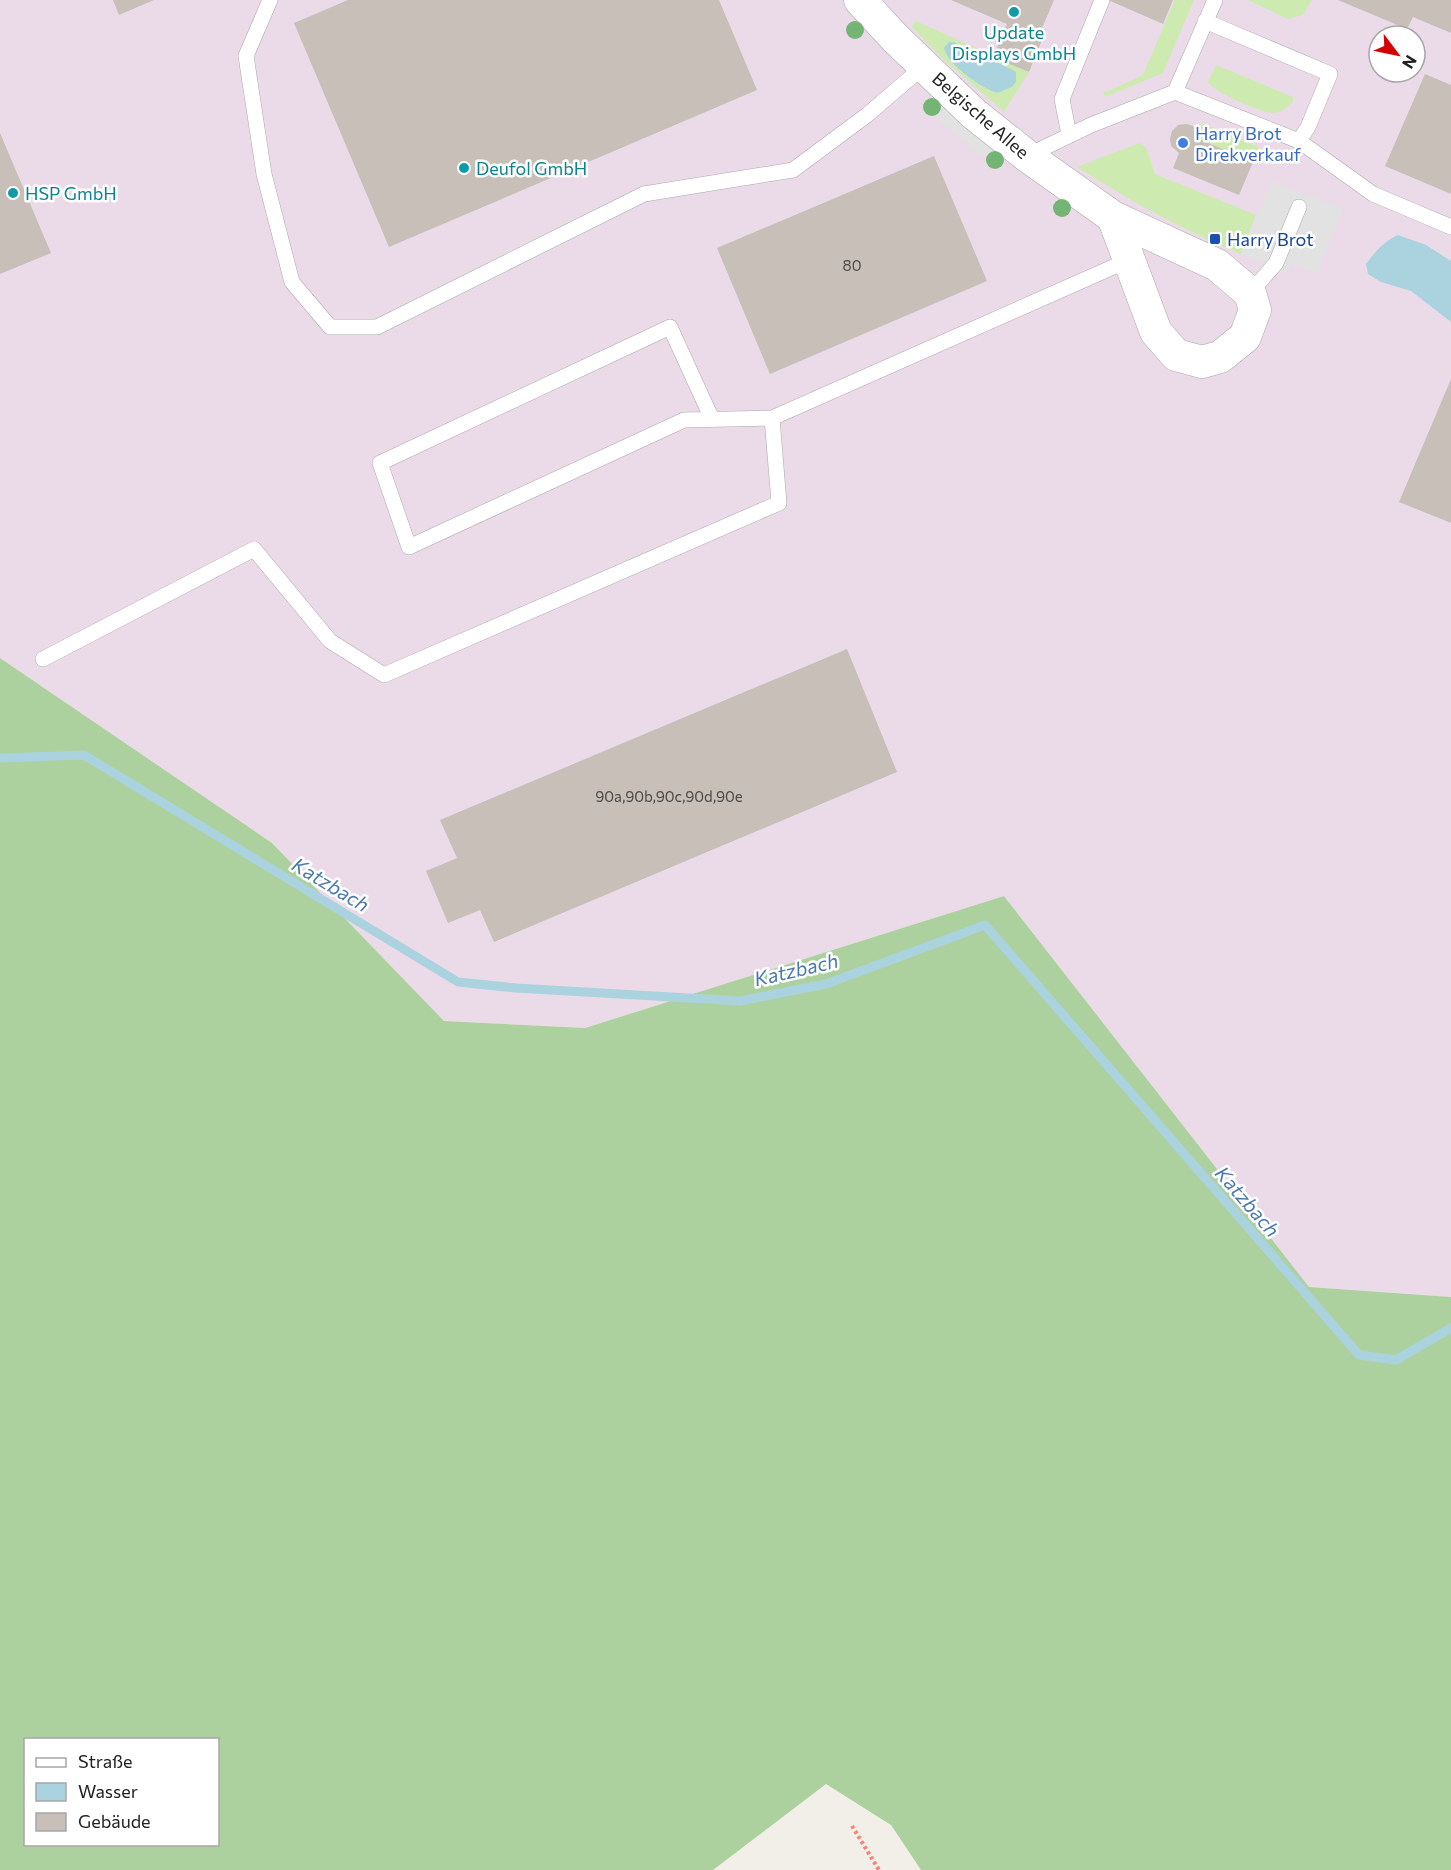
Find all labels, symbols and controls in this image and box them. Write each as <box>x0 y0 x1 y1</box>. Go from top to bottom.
marker: Update Displays GmbH <box>1007 5 1021 19</box>
place label: Update Displays GmbH <box>952 21 1076 64</box>
north arrow <box>1367 24 1427 84</box>
text: N <box>1399 52 1421 72</box>
street label: Belgische Allee <box>928 67 1034 163</box>
place label: Harry Brot Direkverkauf <box>1195 122 1302 165</box>
marker: Harry Brot Direkverkauf <box>1176 136 1190 150</box>
place label: Deufol GmbH <box>476 157 587 179</box>
marker: Deufol GmbH <box>457 161 471 175</box>
place label: HSP GmbH <box>25 182 117 204</box>
marker: HSP GmbH <box>6 186 20 200</box>
place label: Harry Brot <box>1227 228 1314 250</box>
marker: Harry Brot <box>1208 232 1222 246</box>
house number: 80 <box>843 256 861 274</box>
house number: 90a,90b,90c,90d,90e <box>595 787 743 805</box>
water label: Katzbach <box>288 852 374 916</box>
water label: Katzbach <box>752 948 840 990</box>
water label: Katzbach <box>1211 1161 1285 1241</box>
legend <box>24 1738 219 1846</box>
text: Straße <box>78 1750 133 1772</box>
text: Wasser <box>78 1780 138 1802</box>
text: Gebäude <box>78 1810 151 1832</box>

